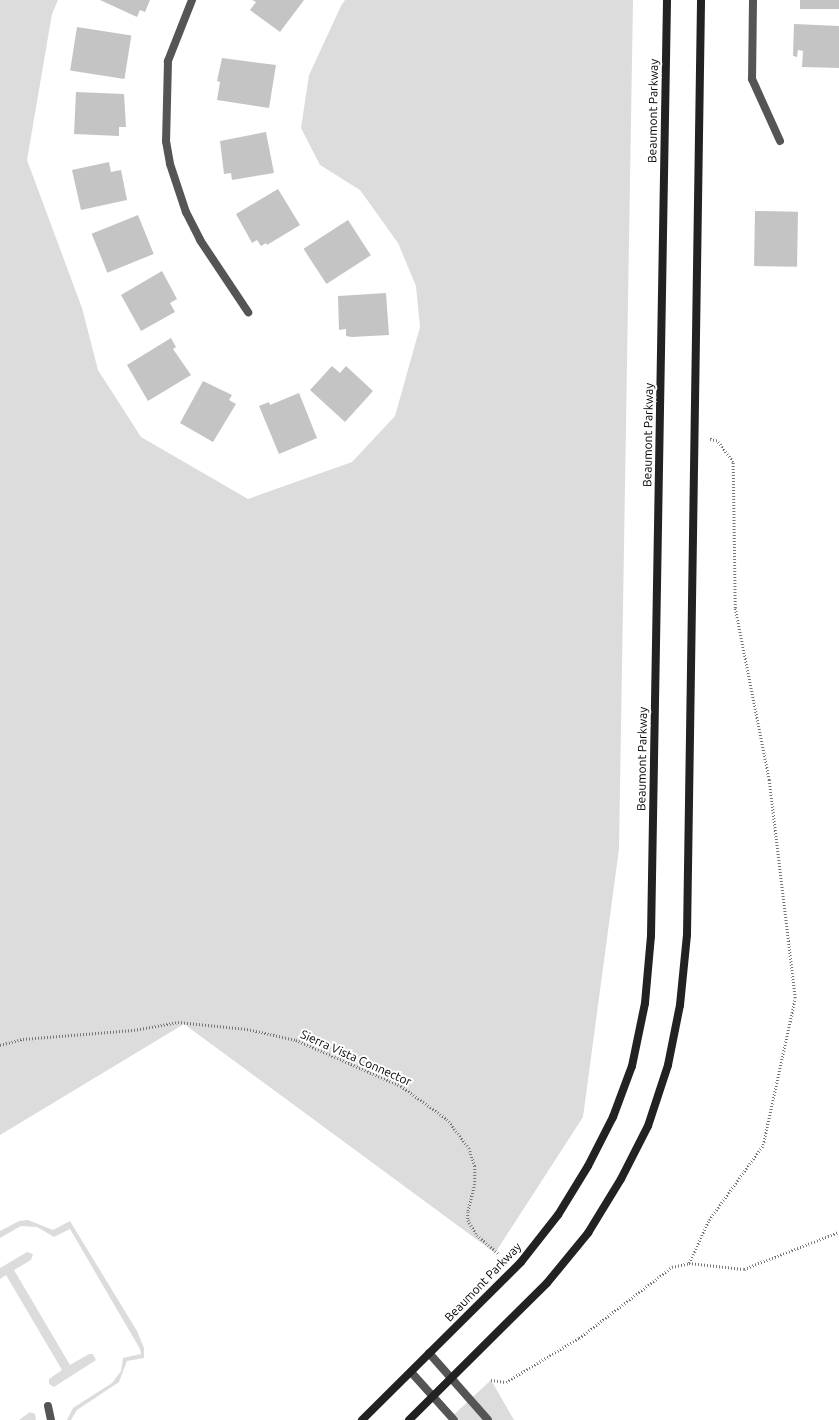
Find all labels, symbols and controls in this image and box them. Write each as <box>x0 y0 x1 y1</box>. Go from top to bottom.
street label: Beaumont Parkway <box>645 59 661 163</box>
street label: Beaumont Parkway <box>640 383 656 487</box>
street label: Beaumont Parkway <box>634 707 650 811</box>
street label: Sierra Vista Connector <box>298 1027 414 1089</box>
street label: Beaumont Parkway <box>442 1240 524 1324</box>

